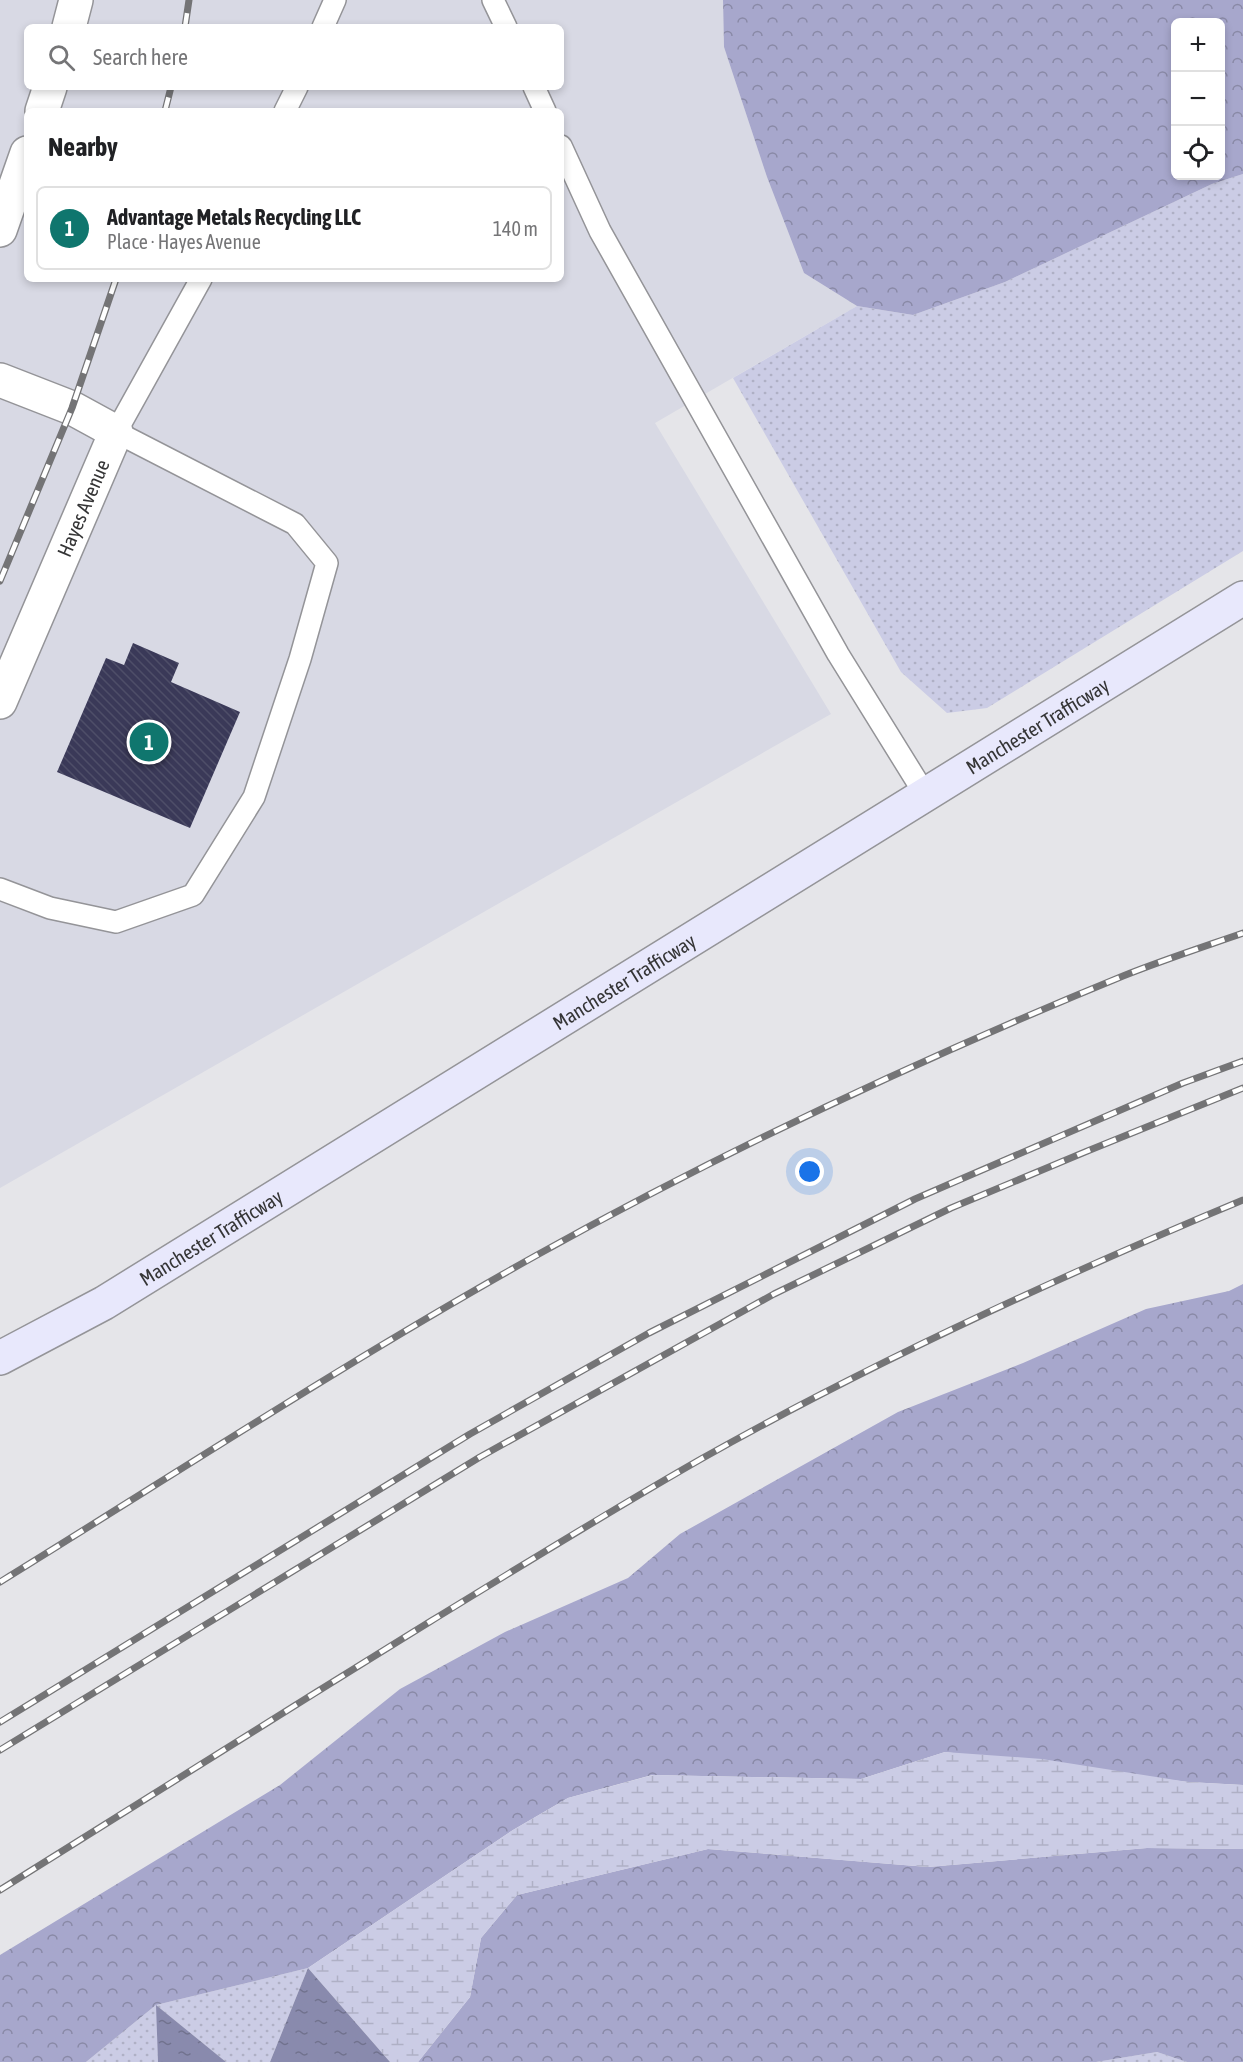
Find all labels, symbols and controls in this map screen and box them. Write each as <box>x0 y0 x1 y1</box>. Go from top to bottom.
map controls <box>1171 18 1225 180</box>
button: + <box>1171 18 1225 72</box>
search box <box>24 24 564 90</box>
icon: search <box>45 41 78 74</box>
text: Search here <box>93 44 188 70</box>
button: − <box>1171 72 1225 126</box>
button: locate <box>1171 126 1225 180</box>
text: Nearby <box>48 132 118 162</box>
text: Advantage Metals Recycling LLC <box>107 204 361 230</box>
text: 1 <box>65 217 74 240</box>
text: 140 m <box>493 217 538 240</box>
text: Place · Hayes Avenue <box>107 230 261 253</box>
street label: Hayes Avenue <box>52 456 114 560</box>
street label: Manchester Trafficway <box>961 673 1113 778</box>
pin: 1 <box>130 720 168 764</box>
street label: Manchester Trafficway <box>548 928 699 1034</box>
your location <box>795 1157 824 1186</box>
street label: Manchester Trafficway <box>135 1184 286 1290</box>

